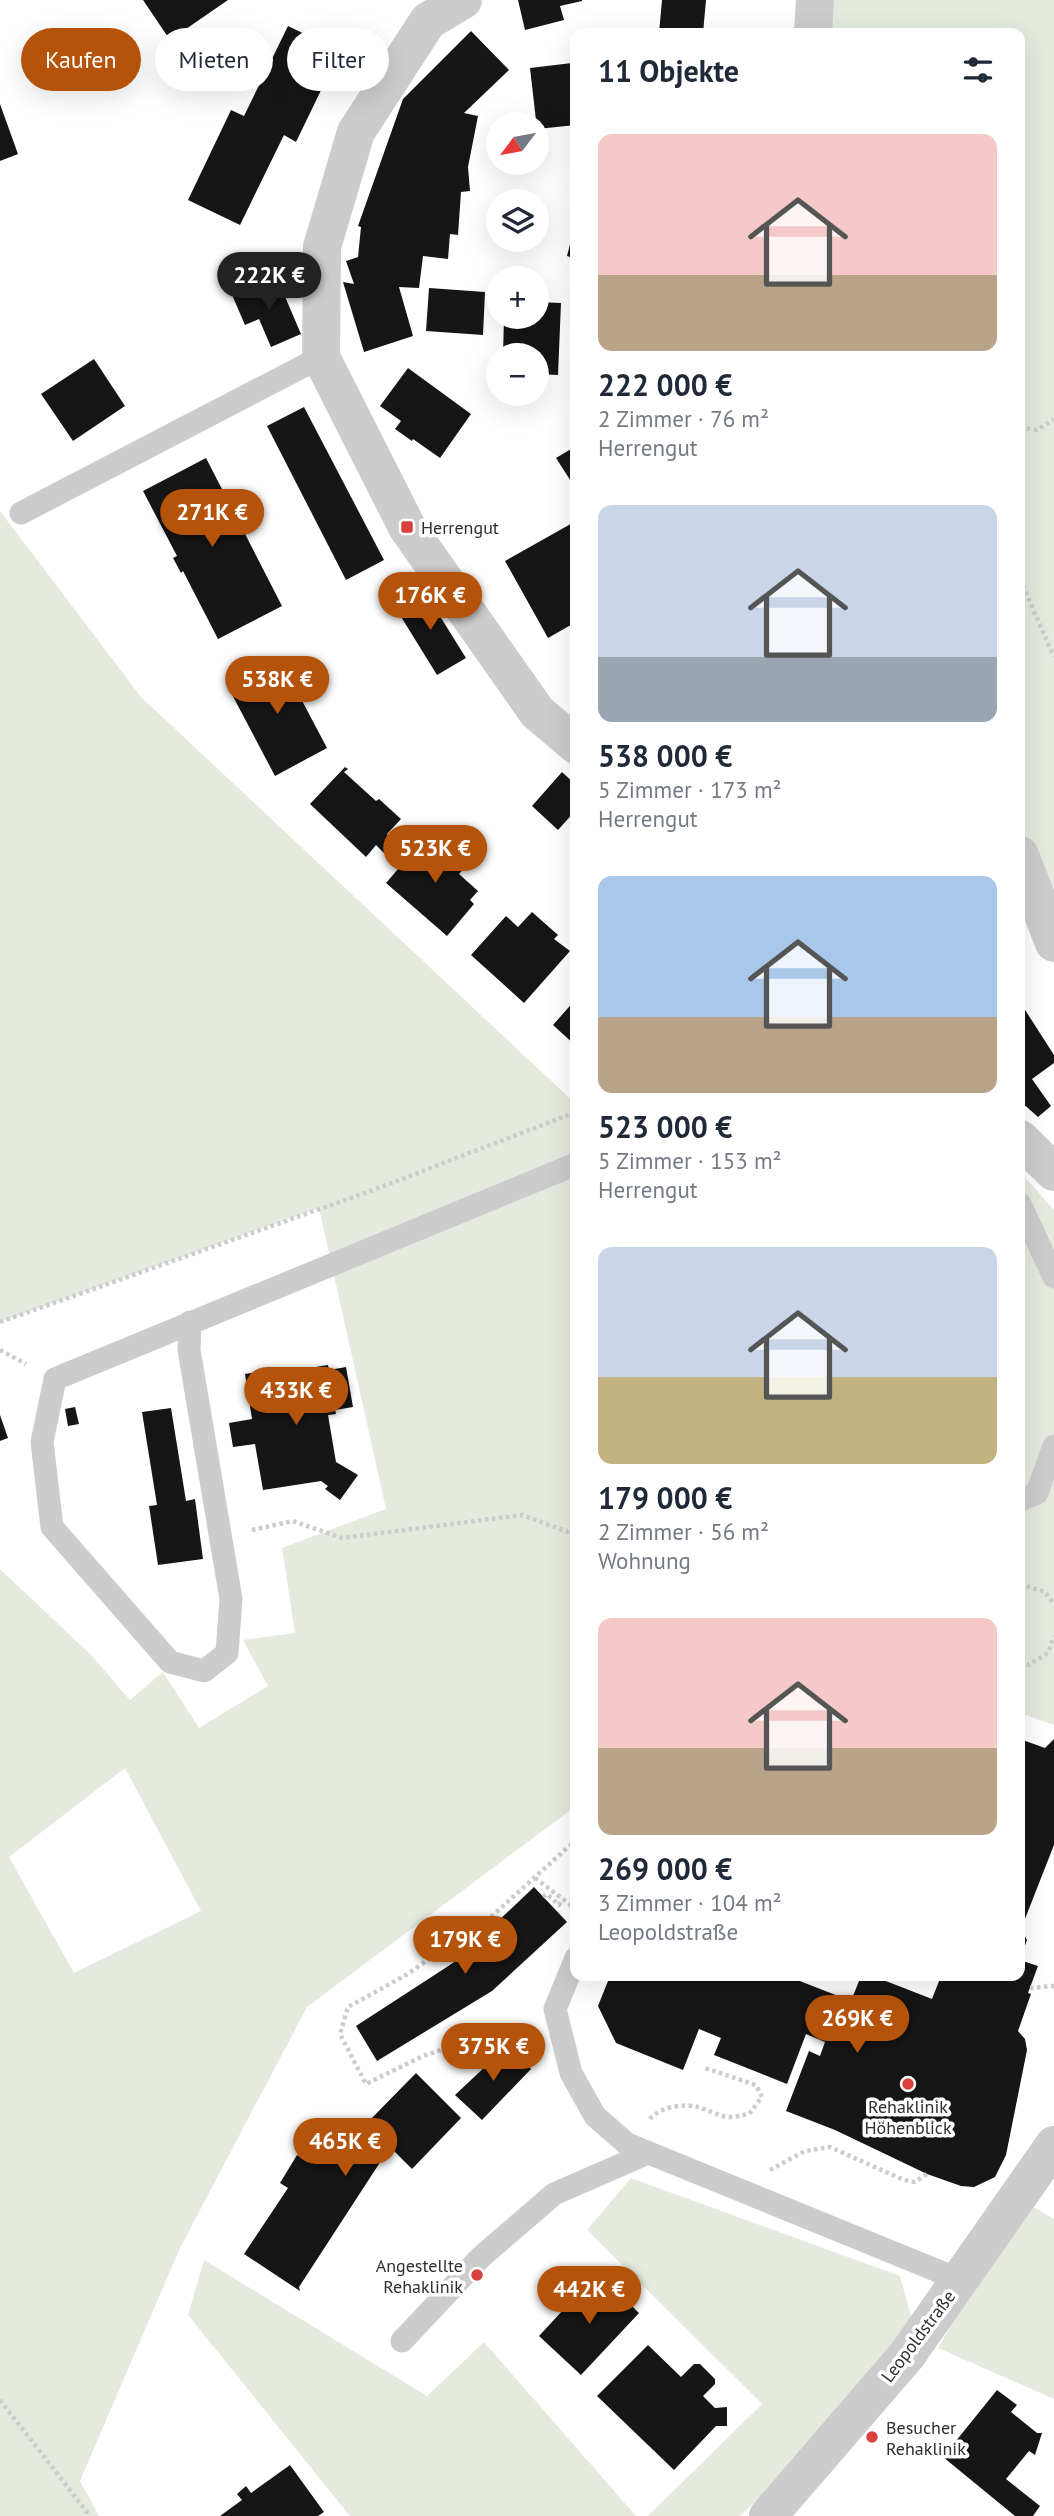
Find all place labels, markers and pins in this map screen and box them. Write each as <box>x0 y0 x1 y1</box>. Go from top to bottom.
pin: 222K € <box>212 252 326 312</box>
pin: 271K € <box>155 490 269 549</box>
place label: Herrengut <box>421 516 499 539</box>
marker: Herrengut <box>399 519 415 535</box>
pin: 176K € <box>373 572 487 632</box>
pin: 538K € <box>220 656 334 716</box>
pin: 523K € <box>378 826 492 885</box>
pin: 433K € <box>239 1368 353 1427</box>
pin: 179K € <box>408 1916 522 1976</box>
pin: 269K € <box>800 1996 914 2055</box>
pin: 375K € <box>436 2024 550 2083</box>
marker: Rehaklinik Höhenblick <box>900 2076 916 2092</box>
place label: Rehaklinik Höhenblick <box>864 2095 952 2139</box>
pin: 465K € <box>288 2118 402 2178</box>
place label: Angestellte Rehaklinik <box>376 2254 463 2298</box>
pin: 442K € <box>532 2266 646 2326</box>
marker: Angestellte Rehaklinik <box>469 2267 485 2283</box>
place label: Besucher Rehaklinik <box>886 2416 966 2460</box>
marker: Besucher Rehaklinik <box>864 2429 880 2445</box>

